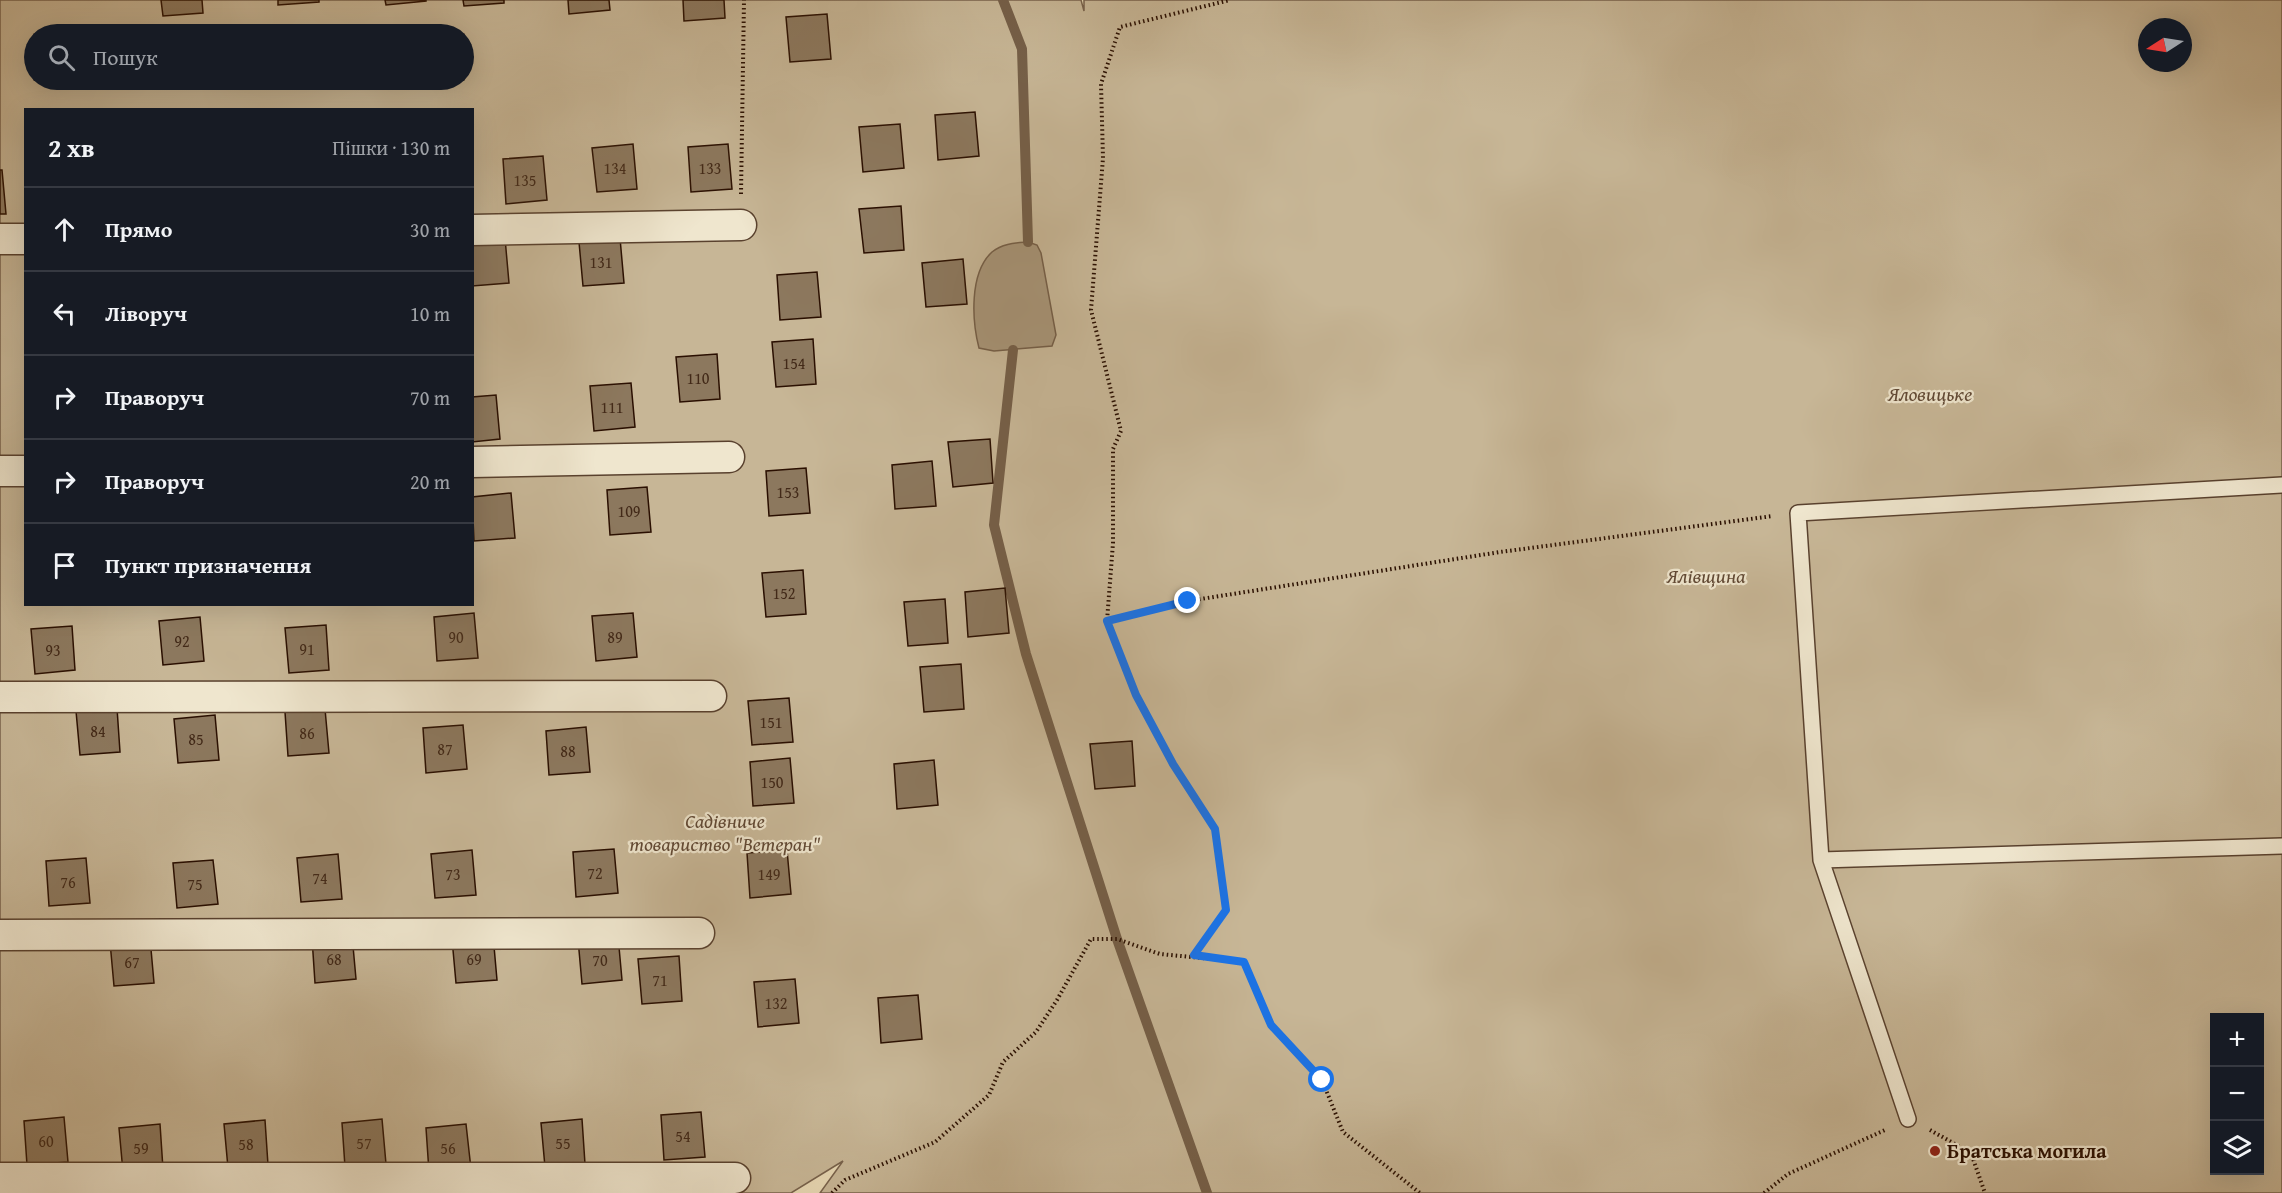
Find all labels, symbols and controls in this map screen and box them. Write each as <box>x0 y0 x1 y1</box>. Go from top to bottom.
north arrow <box>2138 18 2192 72</box>
search box <box>24 24 474 90</box>
icon: search <box>45 41 78 74</box>
text: Пошук <box>93 41 158 73</box>
text: 2 хв <box>48 128 95 167</box>
text: Пішки · 130 m <box>332 133 450 162</box>
house number: 134 <box>603 156 627 180</box>
house number: 133 <box>698 156 722 180</box>
house number: 135 <box>513 168 537 192</box>
icon: ahead <box>48 213 81 246</box>
text: Прямо <box>105 213 172 245</box>
text: 30 m <box>410 215 450 244</box>
house number: 131 <box>589 250 613 274</box>
icon: left <box>48 297 81 330</box>
text: Ліворуч <box>105 297 187 329</box>
text: 10 m <box>410 299 450 328</box>
house number: 154 <box>782 351 806 375</box>
house number: 110 <box>686 366 710 390</box>
park label: Яловицьке <box>1887 379 1972 408</box>
icon: right <box>48 381 81 414</box>
text: Праворуч <box>105 381 204 413</box>
text: 70 m <box>410 383 450 412</box>
house number: 111 <box>600 395 624 419</box>
icon: right <box>48 465 81 498</box>
text: Праворуч <box>105 465 204 497</box>
text: 20 m <box>410 467 450 496</box>
house number: 153 <box>776 480 800 504</box>
house number: 109 <box>617 499 641 523</box>
icon: arrive <box>48 549 81 582</box>
text: Пункт призначення <box>105 549 311 581</box>
park label: Ялівщина <box>1666 561 1746 590</box>
house number: 152 <box>772 581 796 605</box>
route end <box>1174 587 1200 613</box>
house number: 90 <box>448 625 464 649</box>
house number: 89 <box>607 625 623 649</box>
house number: 92 <box>174 629 190 653</box>
house number: 91 <box>299 637 315 661</box>
house number: 93 <box>45 638 61 662</box>
house number: 151 <box>759 710 783 734</box>
house number: 84 <box>90 719 106 743</box>
house number: 86 <box>299 721 315 745</box>
house number: 85 <box>188 727 204 751</box>
house number: 87 <box>437 737 453 761</box>
house number: 88 <box>560 739 576 763</box>
house number: 150 <box>760 770 784 794</box>
park label: Садівниче товариство "Ветеран" <box>629 806 821 858</box>
house number: 72 <box>587 861 603 885</box>
house number: 73 <box>445 862 461 886</box>
house number: 149 <box>757 862 781 886</box>
house number: 74 <box>312 866 328 890</box>
house number: 76 <box>60 870 76 894</box>
house number: 75 <box>187 872 203 896</box>
house number: 68 <box>326 947 342 971</box>
house number: 69 <box>466 947 482 971</box>
house number: 70 <box>592 948 608 972</box>
house number: 67 <box>124 950 140 974</box>
house number: 71 <box>652 968 668 992</box>
house number: 132 <box>764 991 788 1015</box>
map controls <box>2210 1013 2264 1175</box>
button: + <box>2210 1013 2264 1067</box>
route start <box>1308 1066 1334 1092</box>
button: − <box>2210 1067 2264 1121</box>
button: layers <box>2210 1121 2264 1175</box>
house number: 54 <box>675 1124 691 1148</box>
house number: 60 <box>38 1129 54 1153</box>
house number: 57 <box>356 1131 372 1155</box>
house number: 55 <box>555 1131 571 1155</box>
house number: 58 <box>238 1132 254 1156</box>
house number: 59 <box>133 1136 149 1160</box>
house number: 56 <box>440 1136 456 1160</box>
place label: Братська могила <box>1947 1136 2107 1165</box>
marker: Братська могила <box>1928 1144 1942 1158</box>

